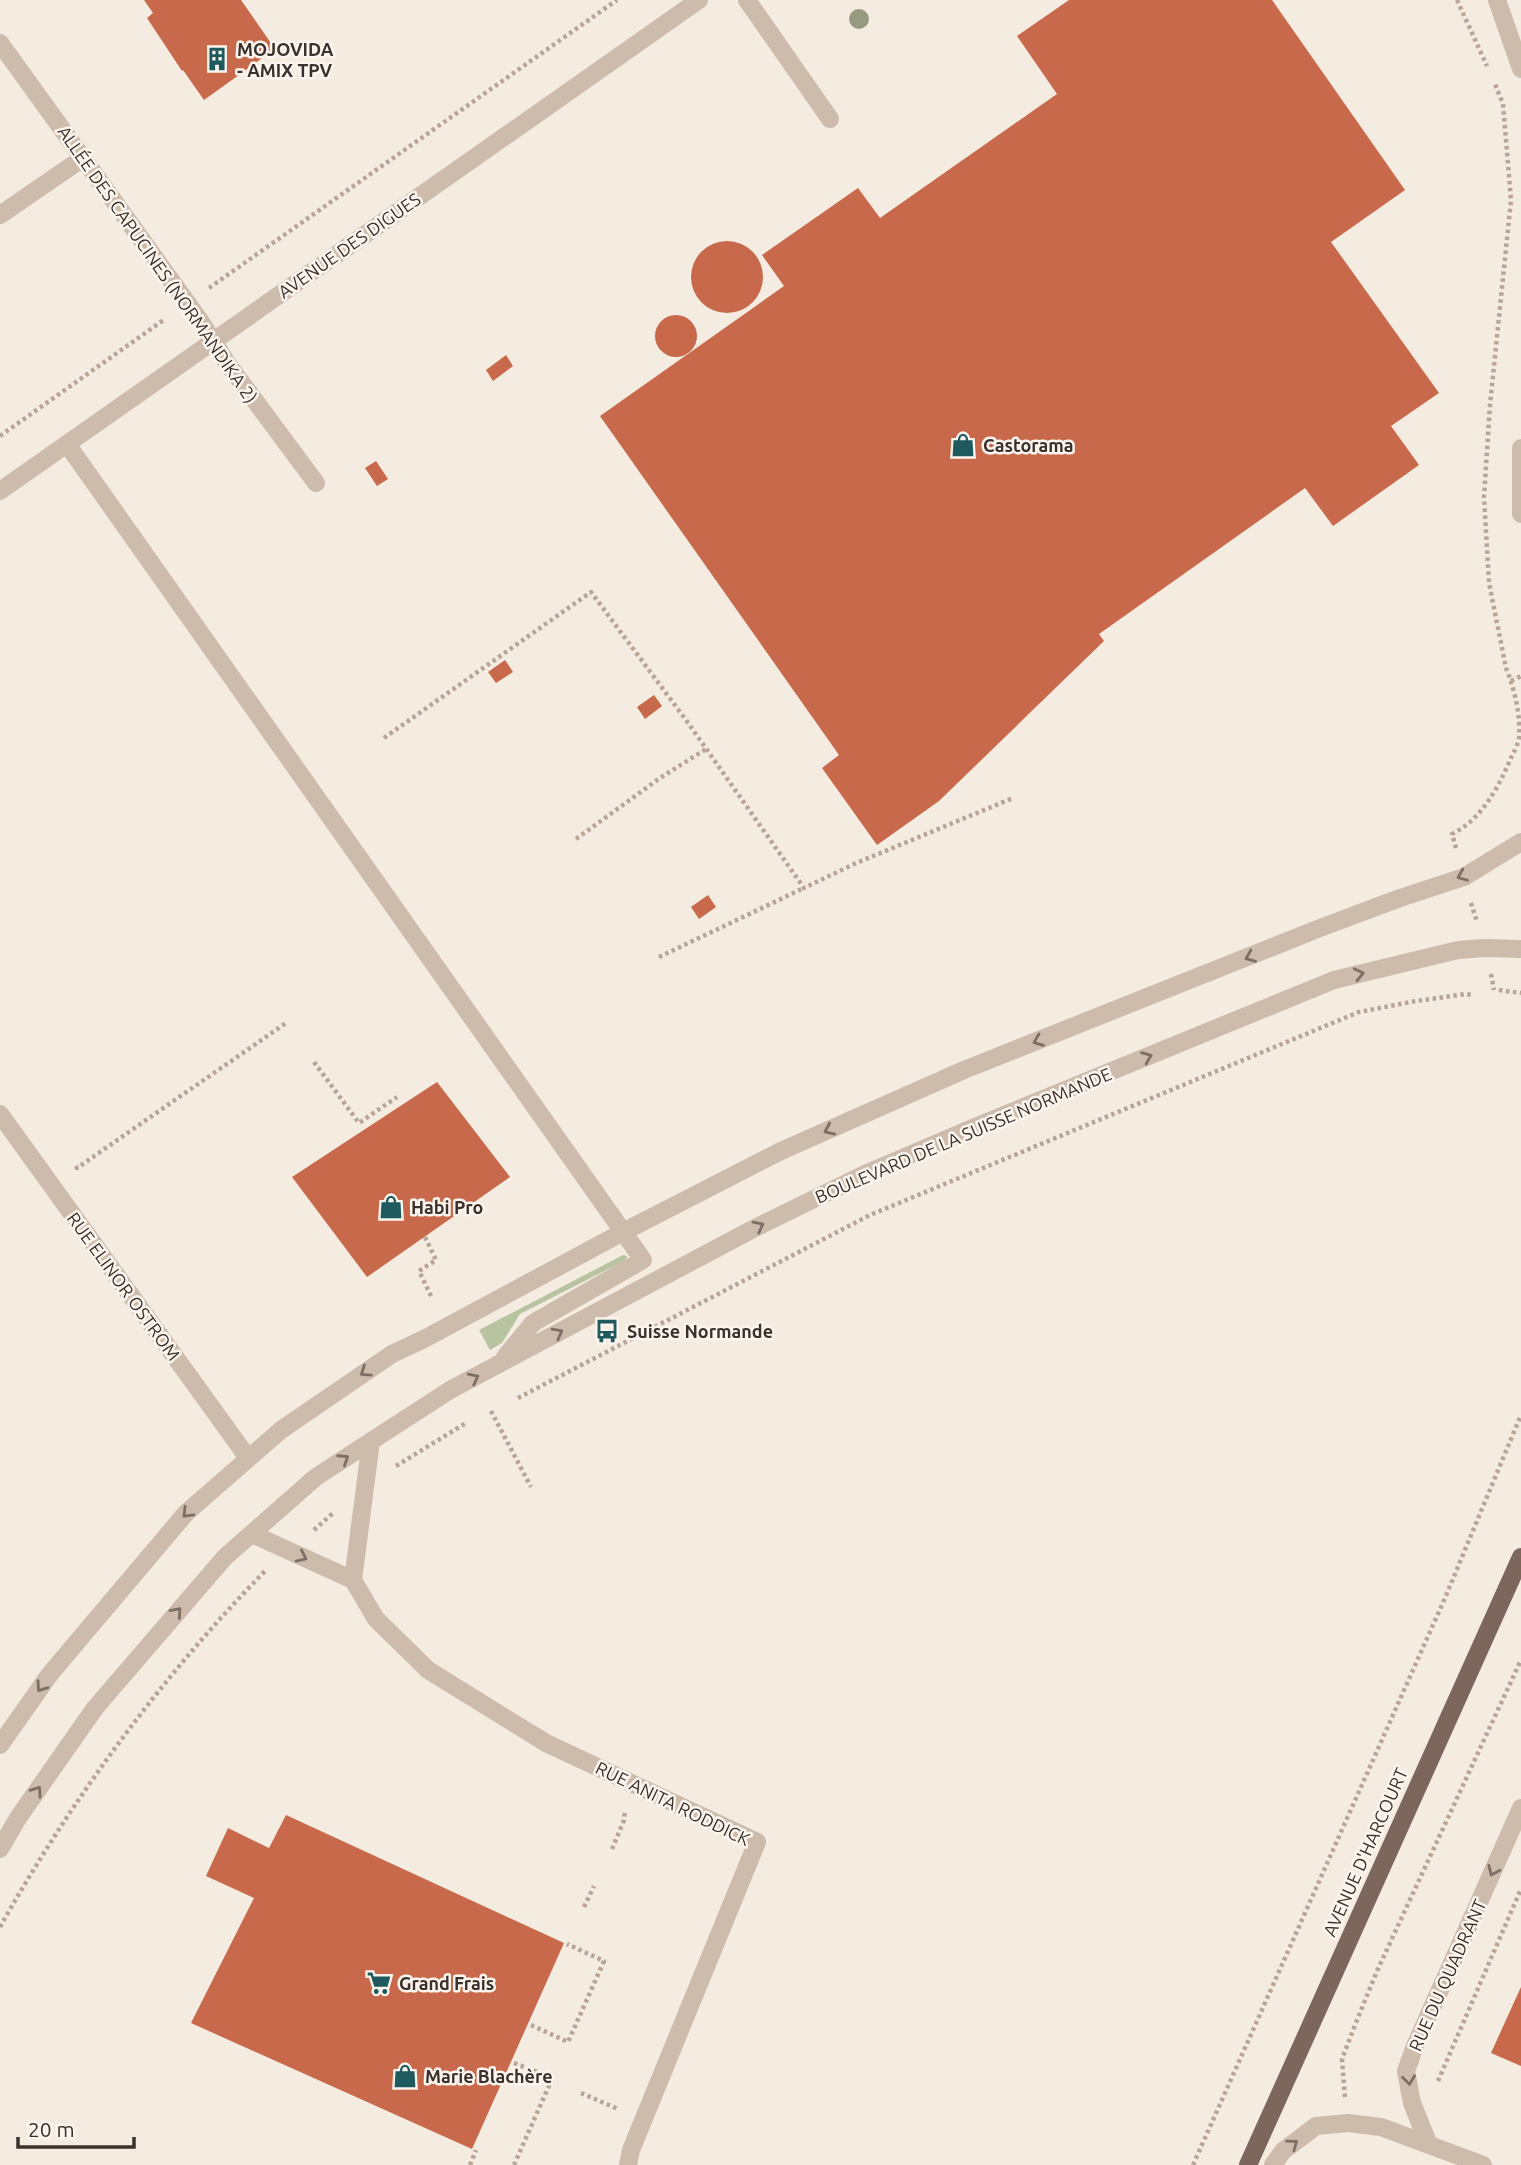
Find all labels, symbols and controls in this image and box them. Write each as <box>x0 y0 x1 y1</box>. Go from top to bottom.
place label: MOJOVIDA - AMIX TPV <box>237 39 334 80</box>
building icon: MOJOVIDA - AMIX TPV <box>203 45 231 73</box>
street label: ALLÉE DES CAPUCINES (NORMANDIKA 2) <box>53 121 263 407</box>
street label: AVENUE DES DIGUES <box>274 188 424 302</box>
shop icon: Castorama <box>949 431 977 459</box>
place label: Castorama <box>983 435 1074 455</box>
one-way arrow <box>1457 868 1469 882</box>
one-way arrow <box>1244 948 1256 962</box>
one-way arrow <box>1353 968 1365 982</box>
one-way arrow <box>1033 1032 1045 1046</box>
one-way arrow <box>1141 1051 1153 1065</box>
street label: BOULEVARD DE LA SUISSE NORMANDE <box>812 1063 1114 1207</box>
one-way arrow <box>824 1122 836 1136</box>
shop icon: Habi Pro <box>377 1193 405 1221</box>
place label: Habi Pro <box>411 1197 483 1217</box>
street label: RUE ELINOR OSTROM <box>64 1208 184 1364</box>
one-way arrow <box>752 1220 764 1234</box>
bus stop icon: Suisse Normande <box>593 1317 621 1345</box>
place label: Suisse Normande <box>627 1321 773 1341</box>
one-way arrow <box>551 1328 564 1341</box>
one-way arrow <box>360 1364 373 1377</box>
one-way arrow <box>467 1372 479 1386</box>
one-way arrow <box>336 1454 349 1467</box>
one-way arrow <box>182 1505 195 1518</box>
one-way arrow <box>295 1549 308 1563</box>
one-way arrow <box>169 1608 181 1621</box>
one-way arrow <box>36 1679 49 1692</box>
street label: RUE ANITA RODDICK <box>593 1757 753 1849</box>
street label: AVENUE D'HARCOURT <box>1319 1765 1411 1939</box>
one-way arrow <box>29 1786 41 1799</box>
one-way arrow <box>1487 1863 1501 1876</box>
street label: RUE DU QUADRANT <box>1405 1896 1490 2054</box>
supermarket icon: Grand Frais <box>365 1969 393 1997</box>
place label: Grand Frais <box>399 1973 494 1993</box>
shop icon: Marie Blachère <box>391 2062 419 2090</box>
place label: Marie Blachère <box>425 2066 553 2086</box>
one-way arrow <box>1401 2074 1416 2086</box>
scale bar <box>18 2106 133 2150</box>
text: 20 m <box>28 2117 75 2141</box>
one-way arrow <box>1285 2139 1298 2152</box>

